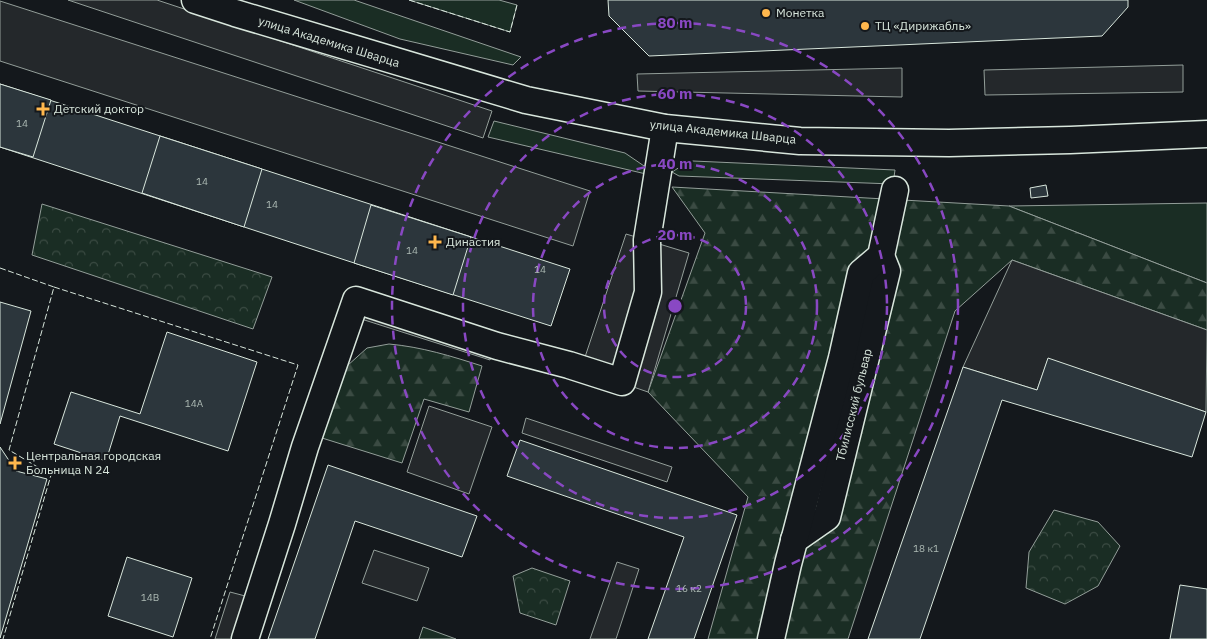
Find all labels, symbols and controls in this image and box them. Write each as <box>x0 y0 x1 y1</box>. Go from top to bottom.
place label: Монетка <box>776 5 825 20</box>
marker: Монетка <box>760 7 772 19</box>
street label: улица Академика Шварца <box>257 13 402 70</box>
text: 80 m <box>658 13 692 32</box>
place label: ТЦ «Дирижабль» <box>875 18 971 33</box>
marker: ТЦ «Дирижабль» <box>859 20 871 32</box>
text: 60 m <box>658 84 692 103</box>
place label: Детский доктор <box>54 101 144 116</box>
marker: Детский доктор <box>36 102 50 116</box>
street label: улица Академика Шварца <box>649 116 797 147</box>
house number: 14 <box>16 117 28 130</box>
text: 40 m <box>658 154 692 173</box>
house number: 14 <box>196 175 208 188</box>
house number: 14 <box>266 198 278 211</box>
text: 20 m <box>658 225 692 244</box>
place label: Династия <box>446 234 500 249</box>
marker: Династия <box>428 235 442 249</box>
house number: 14 <box>406 244 418 257</box>
house number: 14 <box>534 263 546 276</box>
centre of rings <box>666 297 684 315</box>
street label: Тбилисский бульвар <box>832 347 875 463</box>
house number: 14А <box>185 397 204 410</box>
place label: Центральная городская Больница N 24 <box>26 448 161 477</box>
marker: Центральная городская Больница N 24 <box>8 456 22 470</box>
house number: 18 к1 <box>913 542 939 555</box>
house number: 16 к2 <box>676 582 702 595</box>
house number: 14В <box>141 591 159 604</box>

